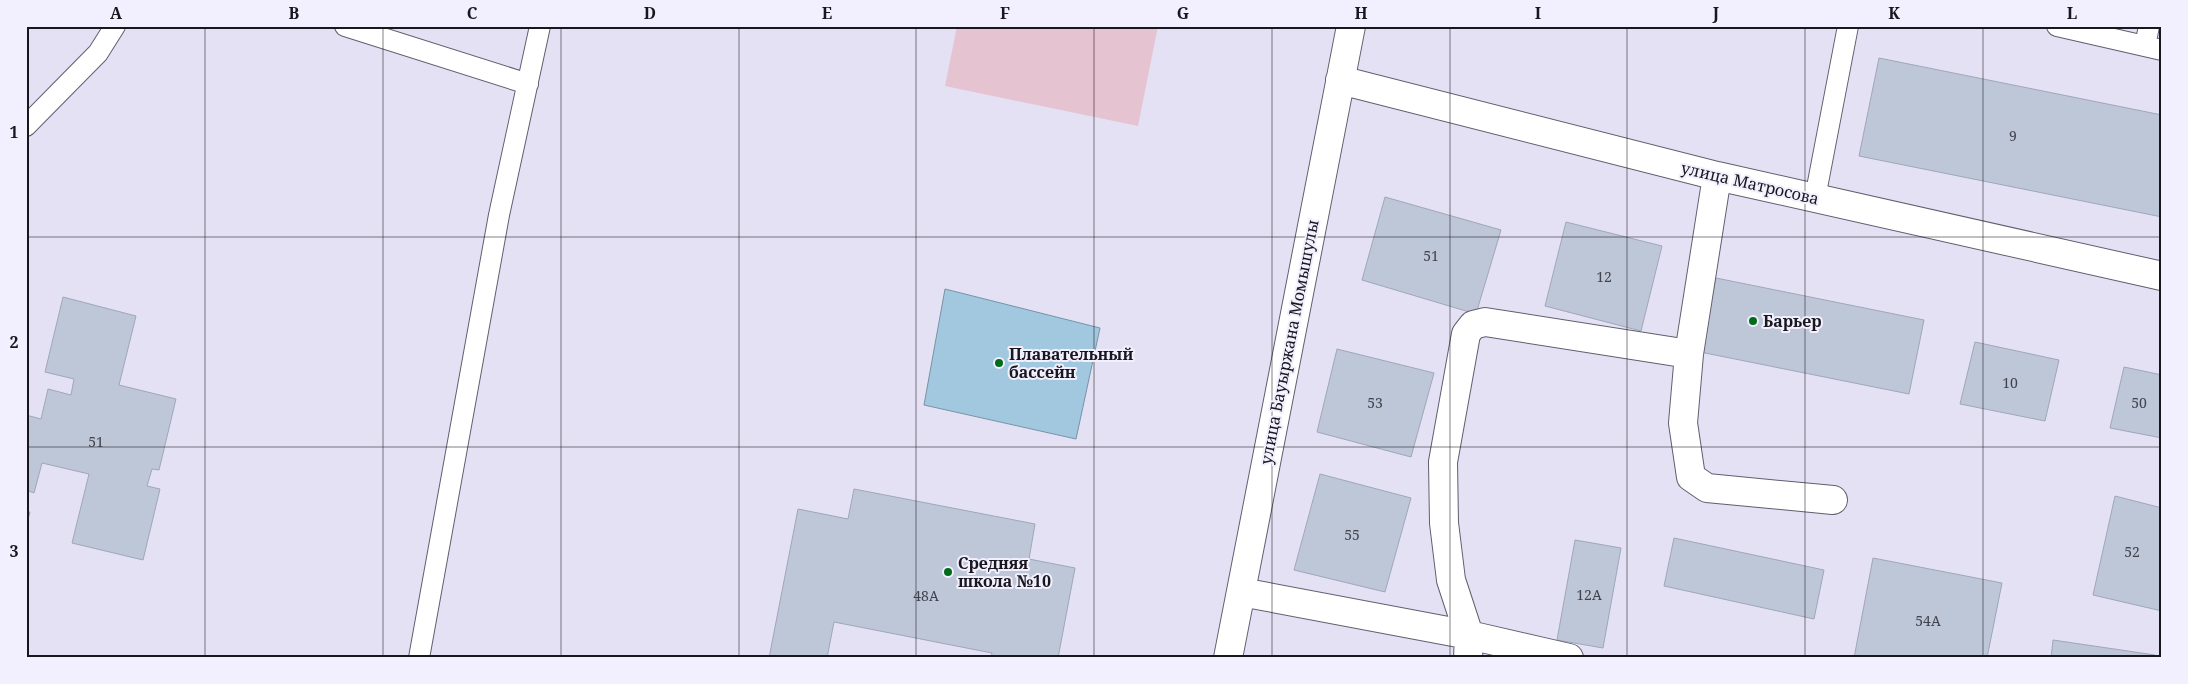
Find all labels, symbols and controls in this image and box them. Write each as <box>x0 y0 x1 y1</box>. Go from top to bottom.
text: A <box>110 2 123 24</box>
text: B <box>289 2 300 24</box>
text: C <box>467 2 478 24</box>
text: D <box>644 2 656 24</box>
text: E <box>822 2 832 24</box>
text: F <box>1000 2 1010 24</box>
text: G <box>1177 2 1189 24</box>
text: H <box>1354 2 1368 24</box>
text: I <box>1535 2 1541 24</box>
text: J <box>1712 2 1720 24</box>
text: K <box>1888 2 1900 24</box>
text: L <box>2067 2 2077 24</box>
text: 1 <box>9 121 19 143</box>
house number: 9 <box>2009 126 2017 145</box>
street label: улица Матросова <box>1679 156 1821 210</box>
street label: улица Бауыржана Момышулы <box>1254 218 1324 466</box>
house number: 51 <box>1423 246 1439 265</box>
house number: 12 <box>1596 267 1612 286</box>
place label: Барьер <box>1763 310 1822 332</box>
marker: Барьер <box>1747 315 1759 327</box>
text: 2 <box>9 331 19 353</box>
place label: Плавательный бассейн <box>1009 343 1133 383</box>
marker: Плавательный бассейн <box>993 357 1005 369</box>
house number: 10 <box>2002 373 2018 392</box>
house number: 53 <box>1367 393 1383 412</box>
house number: 50 <box>2131 393 2147 412</box>
house number: 51 <box>88 432 104 451</box>
house number: 55 <box>1344 525 1360 544</box>
text: 3 <box>9 540 19 562</box>
house number: 52 <box>2124 542 2140 561</box>
place label: Средняя школа №10 <box>958 552 1051 592</box>
marker: Средняя школа №10 <box>942 566 954 578</box>
house number: 12А <box>1576 585 1602 604</box>
house number: 48А <box>913 586 939 605</box>
house number: 54А <box>1915 611 1941 630</box>

